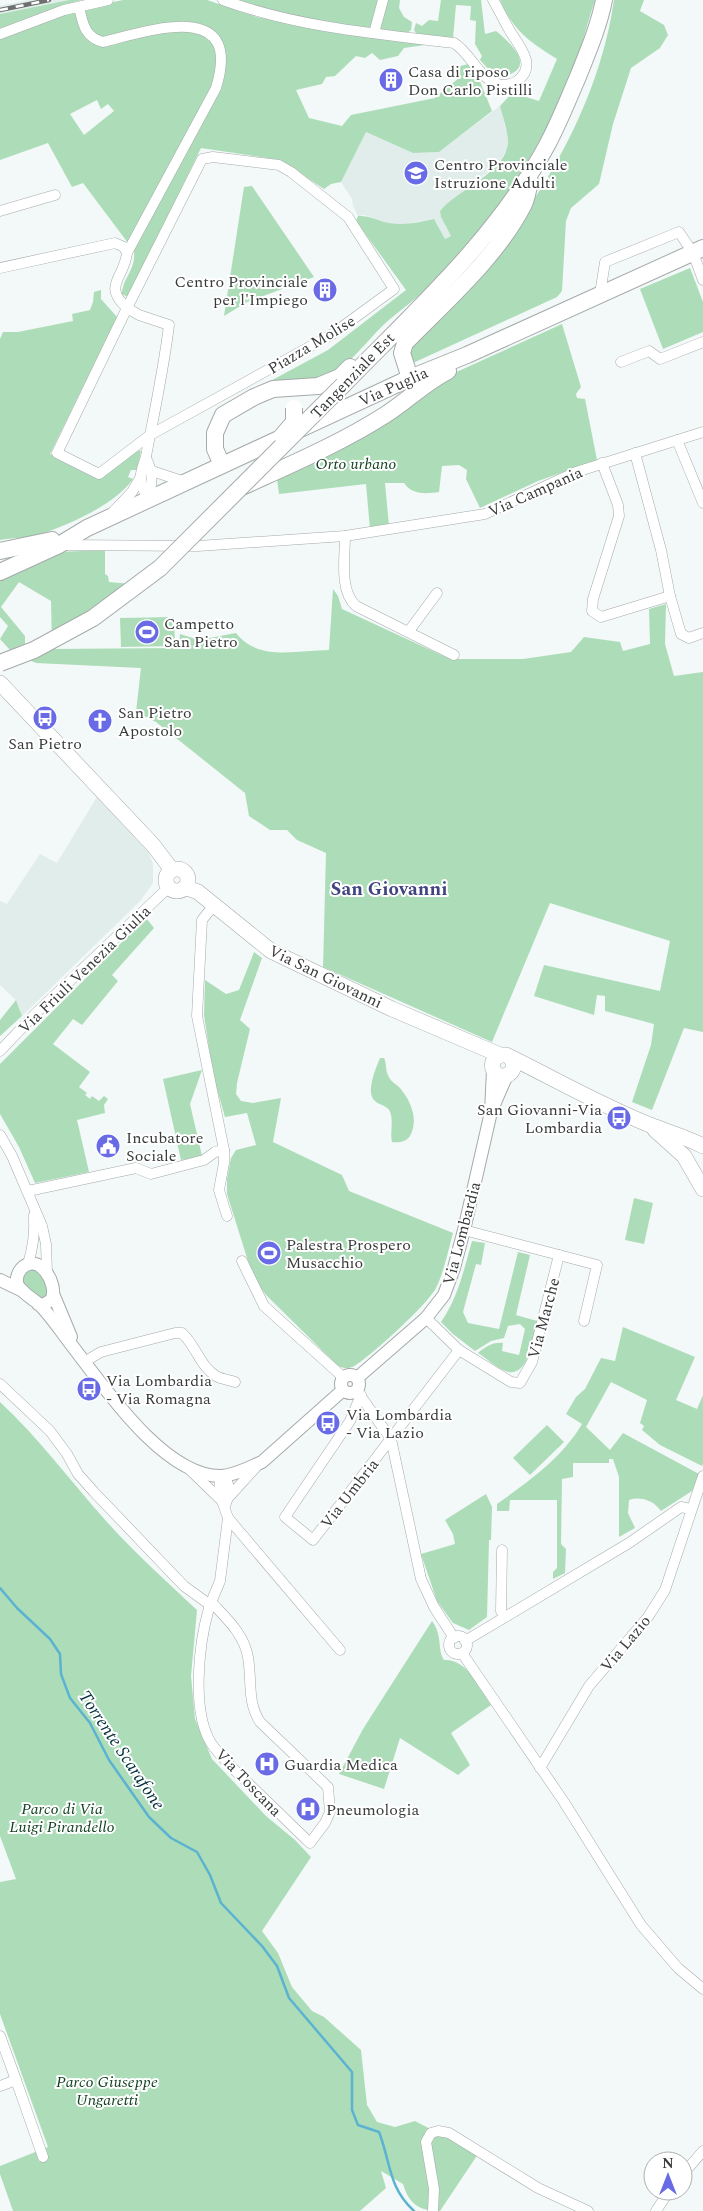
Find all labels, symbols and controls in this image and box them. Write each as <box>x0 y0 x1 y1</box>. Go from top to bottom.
place label: Casa di riposo Don Carlo Pistilli <box>408 60 533 102</box>
building icon: Casa di riposo Don Carlo Pistilli <box>378 67 404 93</box>
place label: Centro Provinciale Istruzione Adulti <box>434 153 567 195</box>
school or university icon: Centro Provinciale Istruzione Adulti <box>403 160 429 186</box>
place label: Centro Provinciale per l'Impiego <box>175 270 308 312</box>
building icon: Centro Provinciale per l'Impiego <box>312 277 338 303</box>
street label: Piazza Molise <box>263 309 360 381</box>
street label: Tangenziale Est <box>305 327 401 424</box>
street label: Via Puglia <box>355 361 432 413</box>
park label: Orto urbano <box>316 452 396 476</box>
street label: Via Campania <box>484 460 587 523</box>
place label: Campetto San Pietro <box>164 612 238 654</box>
sports icon: Campetto San Pietro <box>134 619 160 645</box>
place label: San Pietro Apostolo <box>118 701 192 743</box>
bus stop icon: San Pietro <box>32 705 58 731</box>
church icon: San Pietro Apostolo <box>87 708 113 734</box>
place label: San Pietro <box>8 732 82 756</box>
district label: San Giovanni <box>331 875 447 904</box>
street label: Via Friuli Venezia Giulia <box>13 900 157 1040</box>
street label: Via San Giovanni <box>265 939 386 1015</box>
place label: San Giovanni-Via Lombardia <box>477 1098 602 1140</box>
bus stop icon: San Giovanni-Via Lombardia <box>606 1105 632 1131</box>
place label: Incubatore Sociale <box>126 1126 203 1168</box>
public building icon: Incubatore Sociale <box>95 1133 121 1159</box>
street label: Via Lombardia <box>437 1179 487 1288</box>
place label: Palestra Prospero Musacchio <box>286 1233 411 1275</box>
sports icon: Palestra Prospero Musacchio <box>256 1240 282 1266</box>
street label: Via Marche <box>522 1275 566 1361</box>
place label: Via Lombardia - Via Romagna <box>106 1369 212 1411</box>
bus stop icon: Via Lombardia - Via Romagna <box>76 1376 102 1402</box>
place label: Via Lombardia - Via Lazio <box>346 1403 452 1445</box>
bus stop icon: Via Lombardia - Via Lazio <box>315 1410 341 1436</box>
street label: Via Umbria <box>315 1453 385 1534</box>
street label: Via Lazio <box>595 1610 657 1677</box>
water label: Torrente Scarafone <box>71 1685 172 1816</box>
street label: Via Toscana <box>210 1743 287 1822</box>
hospital icon: Guardia Medica <box>254 1751 280 1777</box>
place label: Guardia Medica <box>284 1753 398 1777</box>
hospital icon: Pneumologia <box>295 1796 321 1822</box>
park label: Parco di Via Luigi Pirandello <box>9 1797 115 1839</box>
place label: Pneumologia <box>326 1798 420 1822</box>
park label: Parco Giuseppe Ungaretti <box>56 2070 158 2112</box>
north arrow <box>643 2151 693 2201</box>
text: N <box>662 2153 674 2174</box>

